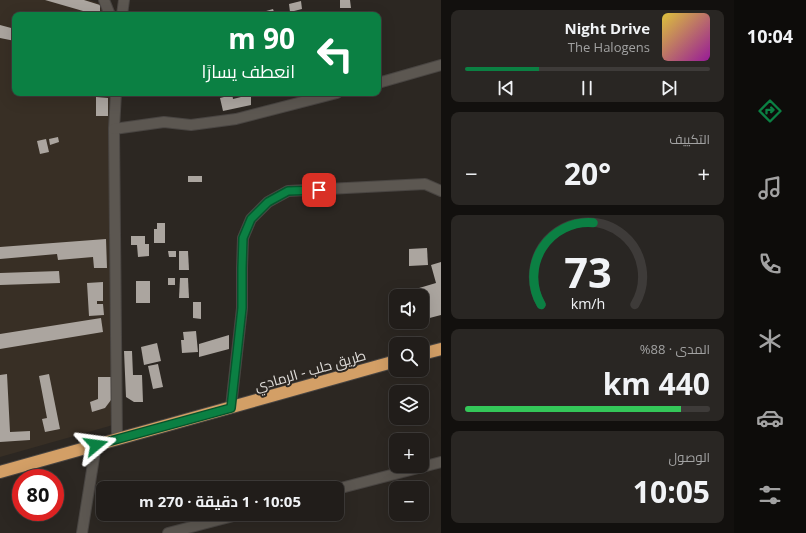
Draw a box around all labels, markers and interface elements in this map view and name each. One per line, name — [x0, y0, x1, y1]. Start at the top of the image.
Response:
text: Night Drive — [565, 18, 650, 38]
text: 90 m — [228, 19, 295, 57]
text: 10:04 — [747, 24, 793, 48]
icon: left — [309, 28, 361, 80]
text: The Halogens — [568, 38, 650, 56]
text: انعطف يسارًا — [202, 59, 295, 83]
icon: previous — [495, 77, 517, 99]
icon: pause — [576, 77, 598, 99]
icon: next — [658, 77, 680, 99]
icon: directions — [756, 97, 784, 125]
text: التكييف — [669, 130, 710, 148]
text: 20° — [564, 153, 611, 194]
text: − — [465, 158, 478, 188]
text: + — [697, 158, 710, 188]
pin — [302, 173, 336, 207]
icon: music — [756, 174, 784, 202]
icon: arrive — [308, 179, 330, 201]
text: 73 — [564, 243, 611, 299]
icon: phone — [756, 250, 784, 278]
map controls — [389, 289, 429, 521]
button: sound — [389, 289, 429, 329]
text: km/h — [570, 293, 605, 312]
icon: climate — [756, 327, 784, 355]
button: search — [389, 337, 429, 377]
text: المدى · 88% — [640, 340, 710, 358]
street label: طريق حلب - الرمادي — [252, 345, 369, 398]
text: 440 km — [603, 363, 710, 404]
button: layers — [389, 385, 429, 425]
icon: car — [756, 404, 784, 432]
position arrow — [75, 424, 117, 466]
button: + — [389, 433, 429, 473]
text: الوصول — [669, 448, 710, 466]
speed limit sign: 80 — [12, 469, 64, 521]
text: 10:05 — [633, 471, 710, 512]
button: − — [389, 481, 429, 521]
icon: filters — [756, 481, 784, 509]
text: 10:05 · 1 دقيقة · 270 m — [139, 491, 301, 511]

